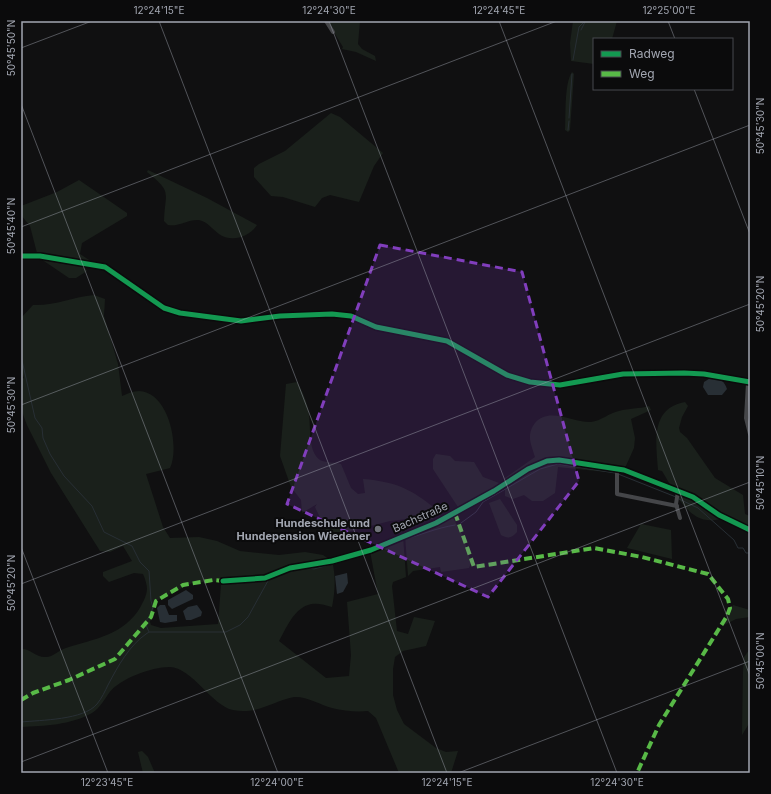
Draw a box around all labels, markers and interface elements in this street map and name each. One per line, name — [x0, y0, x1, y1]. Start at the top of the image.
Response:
text: 12°24'15"E — [134, 4, 184, 16]
text: 12°24'30"E — [302, 4, 356, 16]
text: 12°24'45"E — [473, 4, 525, 16]
text: 12°25'00"E — [642, 4, 696, 16]
text: 50°45'50"N — [5, 20, 17, 76]
legend — [593, 38, 733, 90]
text: Radweg — [629, 46, 675, 61]
text: Weg — [629, 66, 655, 81]
text: 50°45'30"N — [754, 98, 766, 154]
text: 50°45'40"N — [5, 198, 17, 254]
text: 50°45'20"N — [754, 276, 766, 332]
text: 50°45'30"N — [5, 377, 17, 433]
text: 50°45'10"N — [754, 456, 766, 510]
street label: Bachstraße — [390, 499, 450, 535]
place label: Hundeschule und Hundepension Wiedener — [237, 516, 371, 543]
marker: Hundeschule und Hundepension Wiedener — [373, 524, 383, 534]
text: 50°45'20"N — [5, 555, 17, 611]
text: 50°45'00"N — [754, 633, 766, 689]
text: 12°23'45"E — [81, 776, 133, 788]
text: 12°24'00"E — [250, 776, 304, 788]
text: 12°24'15"E — [422, 776, 472, 788]
text: 12°24'30"E — [590, 776, 644, 788]

